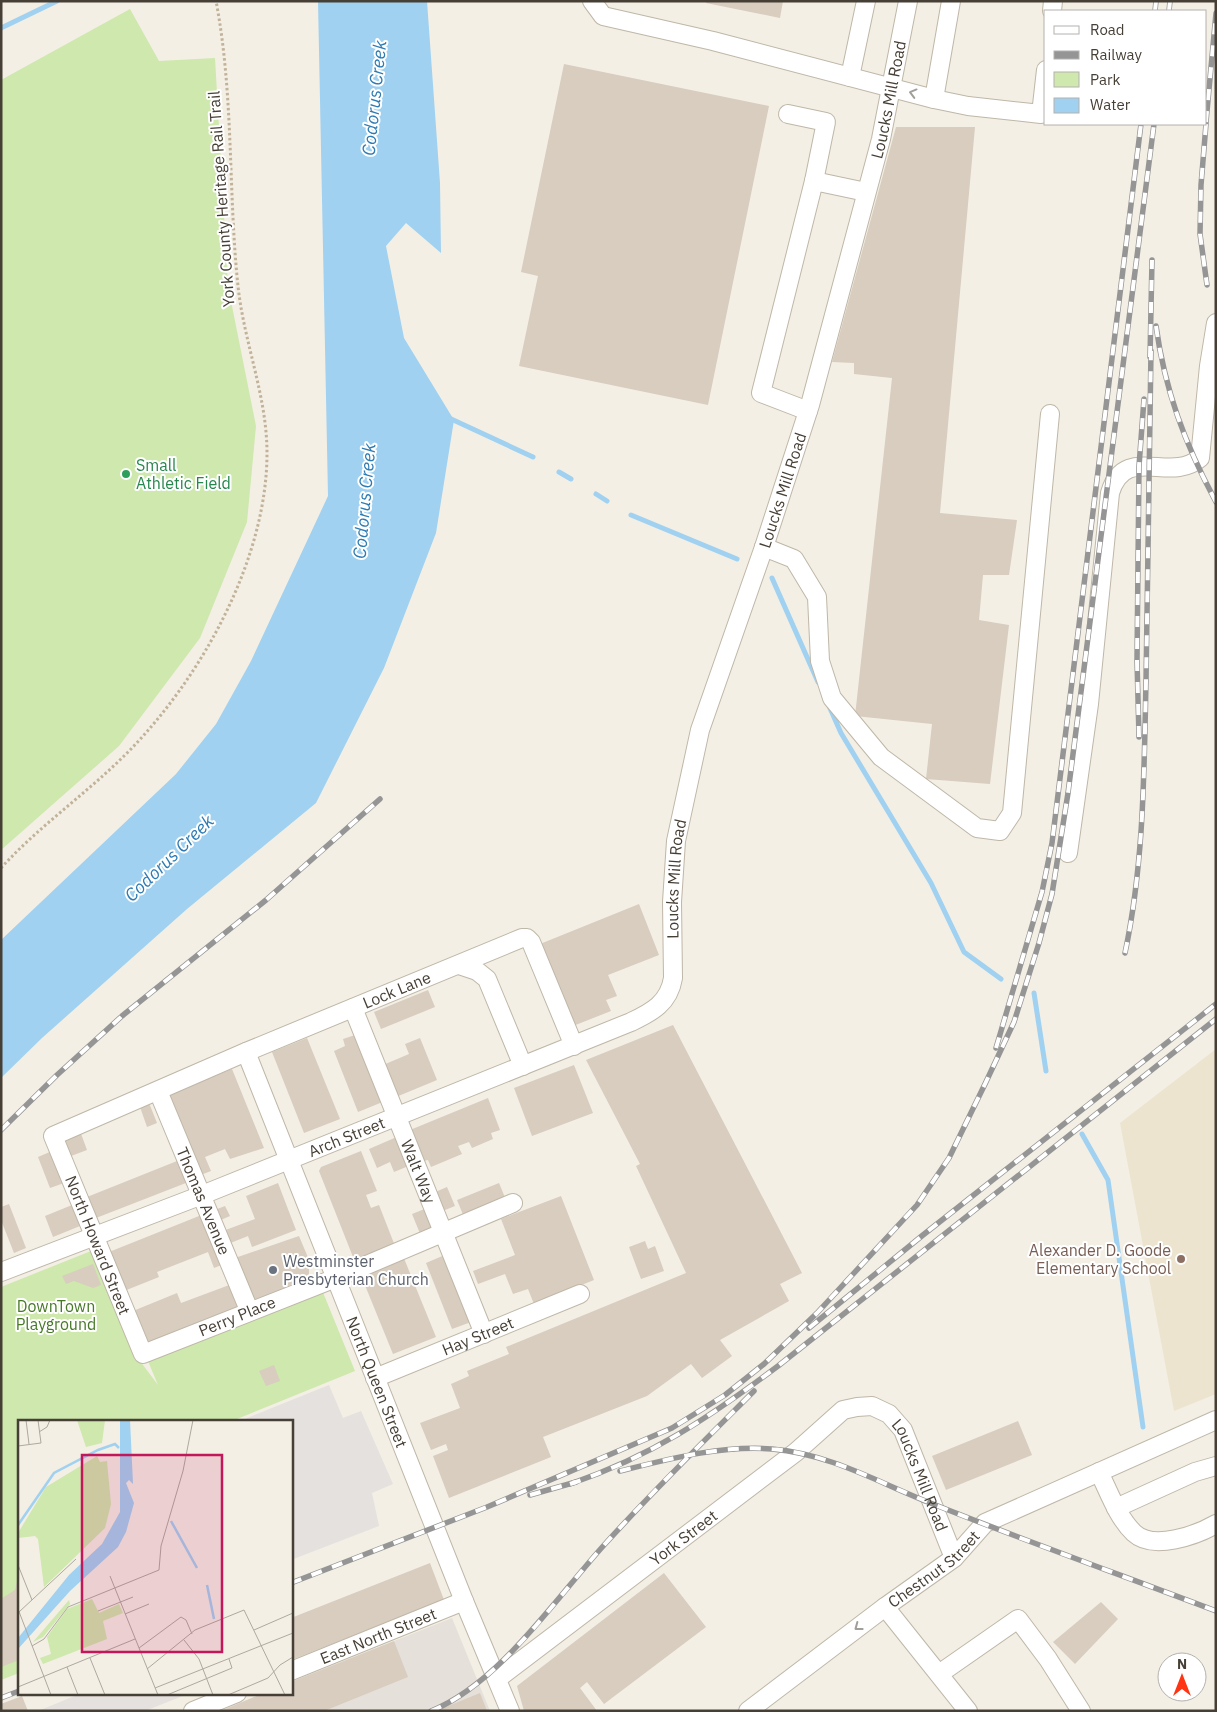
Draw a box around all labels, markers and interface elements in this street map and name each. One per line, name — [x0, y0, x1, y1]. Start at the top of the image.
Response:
legend — [1044, 10, 1207, 125]
text: Road — [1090, 20, 1125, 39]
water label: Codorus Creek — [357, 39, 392, 157]
street label: Loucks Mill Road — [866, 39, 910, 161]
text: Railway — [1090, 45, 1143, 64]
text: Park — [1090, 70, 1120, 89]
one-way arrow — [908, 88, 917, 99]
street label: York County Heritage Rail Trail — [203, 90, 239, 308]
text: Water — [1090, 95, 1131, 114]
street label: Loucks Mill Road — [754, 430, 810, 550]
water label: Codorus Creek — [348, 442, 381, 560]
place label: Small Athletic Field — [136, 455, 231, 493]
marker: Small Athletic Field — [120, 468, 132, 480]
water label: Codorus Creek — [119, 809, 219, 906]
street label: Loucks Mill Road — [662, 817, 690, 939]
street label: Lock Lane — [360, 967, 434, 1013]
street label: Arch Street — [305, 1112, 388, 1161]
street label: Walt Way — [397, 1137, 440, 1206]
street label: Thomas Avenue — [172, 1144, 235, 1258]
street label: North Howard Street — [61, 1173, 135, 1317]
place label: Alexander D. Goode Elementary School — [1029, 1240, 1171, 1278]
place label: Westminster Presbyterian Church — [283, 1251, 429, 1289]
marker: Alexander D. Goode Elementary School — [1175, 1253, 1187, 1265]
marker: Westminster Presbyterian Church — [267, 1264, 279, 1276]
street label: Perry Place — [196, 1291, 279, 1340]
park label: DownTown Playground — [16, 1296, 96, 1334]
street label: Hay Street — [439, 1312, 516, 1359]
street label: North Queen Street — [342, 1313, 412, 1450]
street label: Loucks Mill Road — [888, 1414, 952, 1534]
inset map — [18, 1420, 292, 1694]
street label: York Street — [646, 1505, 721, 1570]
street label: Chestnut Street — [884, 1526, 984, 1612]
street label: East North Street — [317, 1603, 439, 1668]
one-way arrow — [855, 1622, 864, 1630]
north arrow — [1157, 1652, 1207, 1702]
text: N — [1177, 1655, 1187, 1673]

